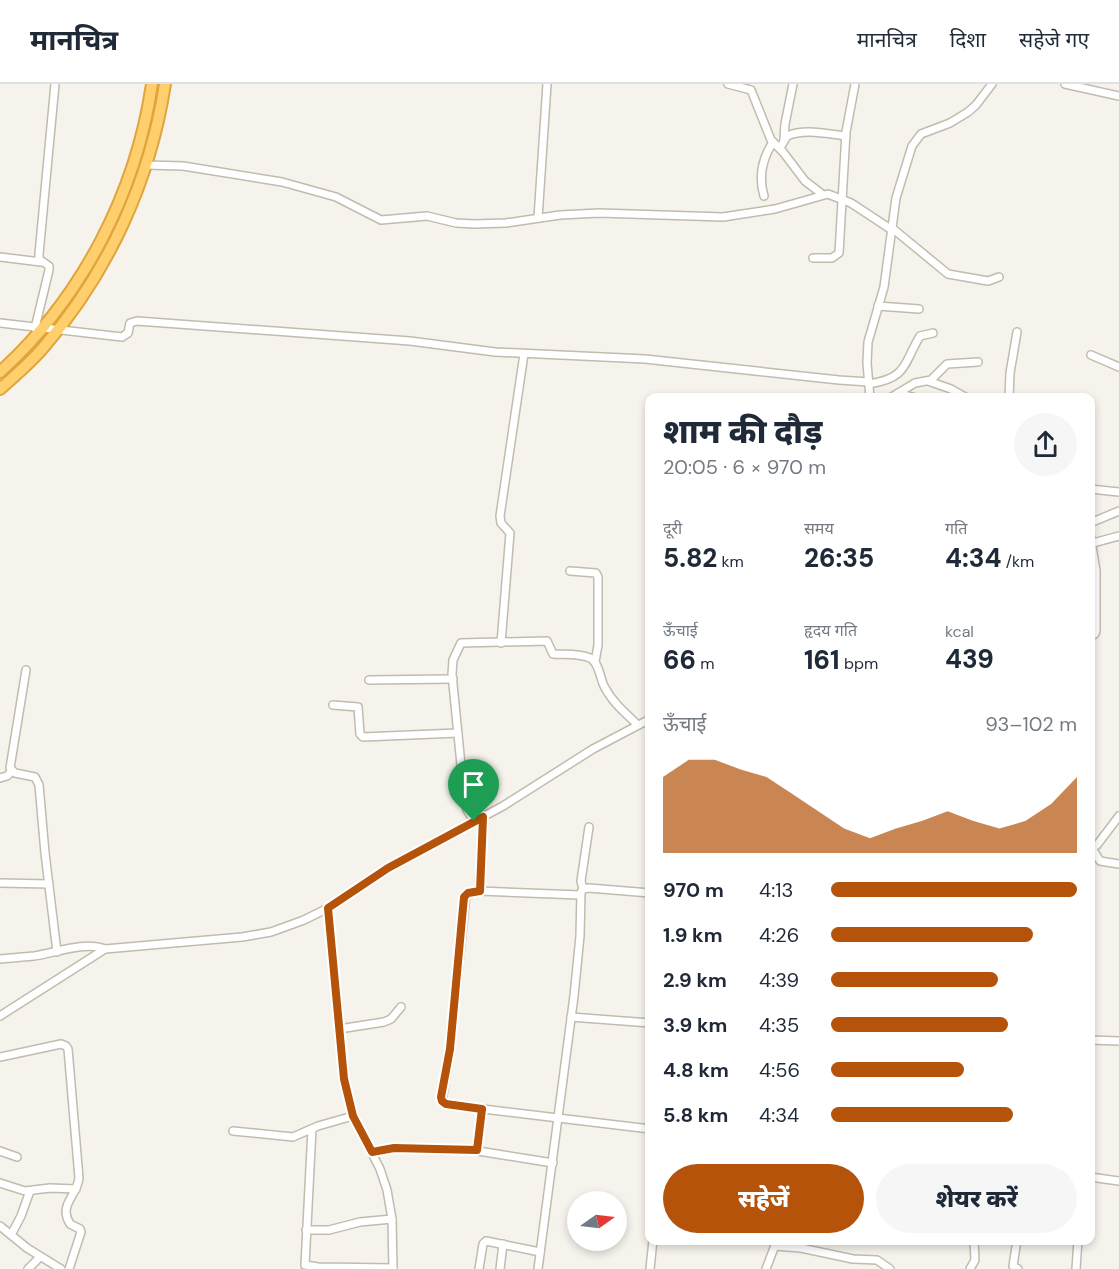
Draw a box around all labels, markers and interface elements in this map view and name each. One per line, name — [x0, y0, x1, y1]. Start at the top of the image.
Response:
text: मानचित्र — [30, 22, 118, 59]
text: मानचित्र — [857, 26, 917, 54]
text: दिशा — [950, 26, 986, 54]
text: सहेजे गए — [1019, 26, 1089, 54]
text: शाम की दौड़ — [663, 410, 822, 453]
button: share — [1014, 413, 1077, 476]
text: 20:05 · 6 × 970 m — [663, 454, 826, 480]
text: दूरी — [663, 518, 682, 539]
text: समय — [804, 518, 834, 539]
text: गति — [945, 518, 967, 539]
text: 5.82 — [663, 541, 717, 575]
text: 26:35 — [804, 541, 874, 575]
text: 4:34 — [945, 541, 1002, 575]
text: km — [717, 551, 744, 572]
text: /km — [1002, 551, 1034, 572]
text: ऊँचाई — [663, 620, 698, 641]
text: हृदय गति — [804, 620, 857, 641]
text: kcal — [945, 621, 974, 642]
text: 439 — [945, 642, 994, 676]
text: 66 — [663, 643, 696, 677]
text: 161 — [804, 643, 840, 677]
text: m — [696, 653, 715, 674]
text: bpm — [840, 653, 878, 674]
text: ऊँचाई — [663, 711, 706, 737]
text: 93–102 m — [985, 711, 1077, 737]
pin — [448, 759, 499, 821]
icon: arrive — [457, 768, 490, 801]
text: 970 m — [663, 877, 724, 903]
text: 4:13 — [759, 877, 793, 903]
text: 1.9 km — [663, 922, 723, 948]
text: 4:26 — [759, 922, 799, 948]
text: 2.9 km — [663, 967, 727, 993]
text: 4:39 — [759, 967, 799, 993]
text: 3.9 km — [663, 1012, 727, 1038]
text: 4:35 — [759, 1012, 799, 1038]
text: 4.8 km — [663, 1057, 729, 1083]
text: 4:56 — [759, 1057, 800, 1083]
text: 5.8 km — [663, 1102, 728, 1128]
text: 4:34 — [759, 1102, 799, 1128]
button: सहेजें — [663, 1164, 864, 1233]
button: शेयर करें — [876, 1164, 1077, 1233]
north arrow — [567, 1191, 627, 1251]
map controls — [567, 1191, 627, 1251]

